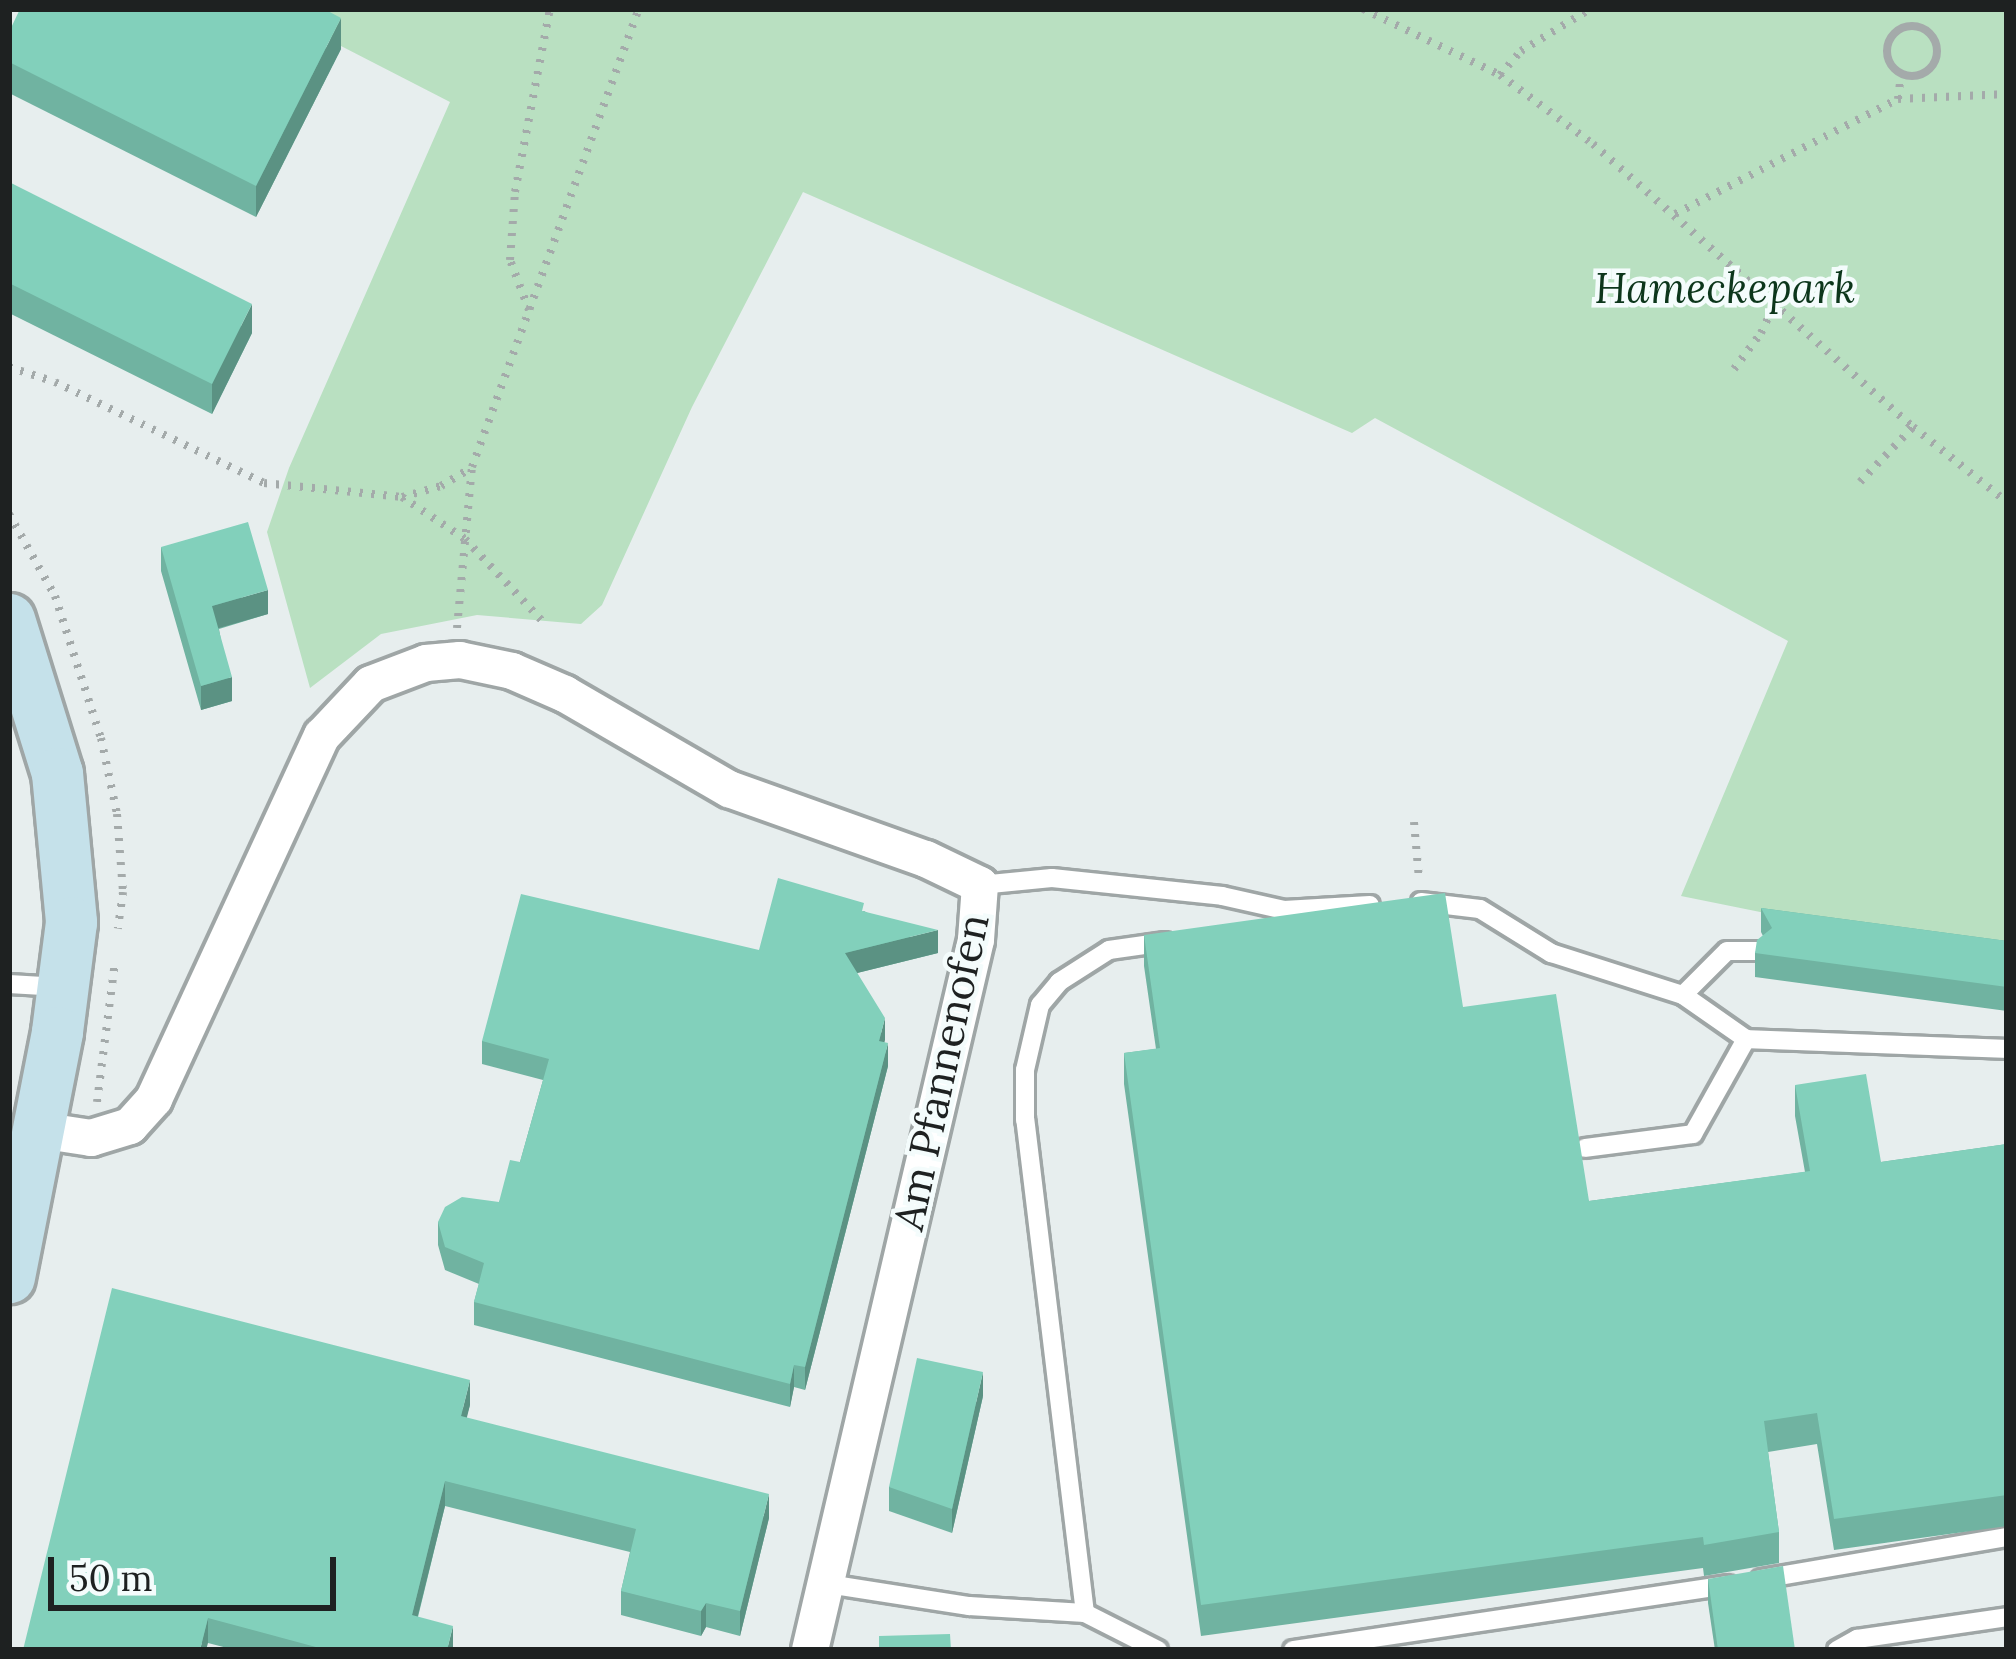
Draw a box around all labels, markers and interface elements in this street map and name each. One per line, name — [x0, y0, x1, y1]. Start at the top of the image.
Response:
park label: Hameckepark — [1594, 263, 1856, 313]
street label: Am Pfannenofen — [883, 909, 999, 1235]
scale bar — [54, 1533, 342, 1607]
text: 50 m — [69, 1555, 153, 1601]

